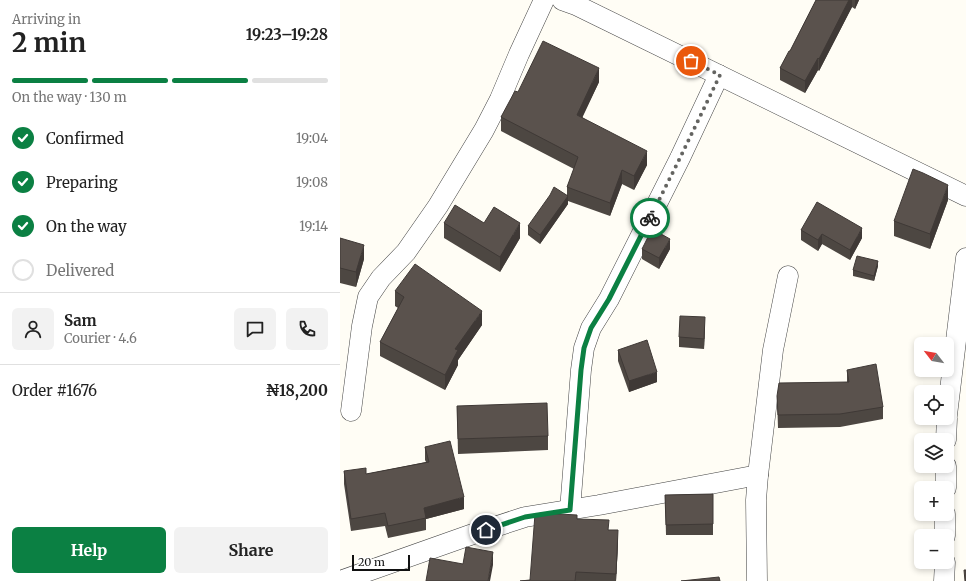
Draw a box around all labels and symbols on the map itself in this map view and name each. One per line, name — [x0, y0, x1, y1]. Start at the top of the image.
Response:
pin — [674, 44, 708, 78]
courier — [630, 198, 670, 238]
north arrow — [914, 337, 954, 377]
pin — [469, 513, 503, 547]
scale bar — [352, 553, 410, 572]

